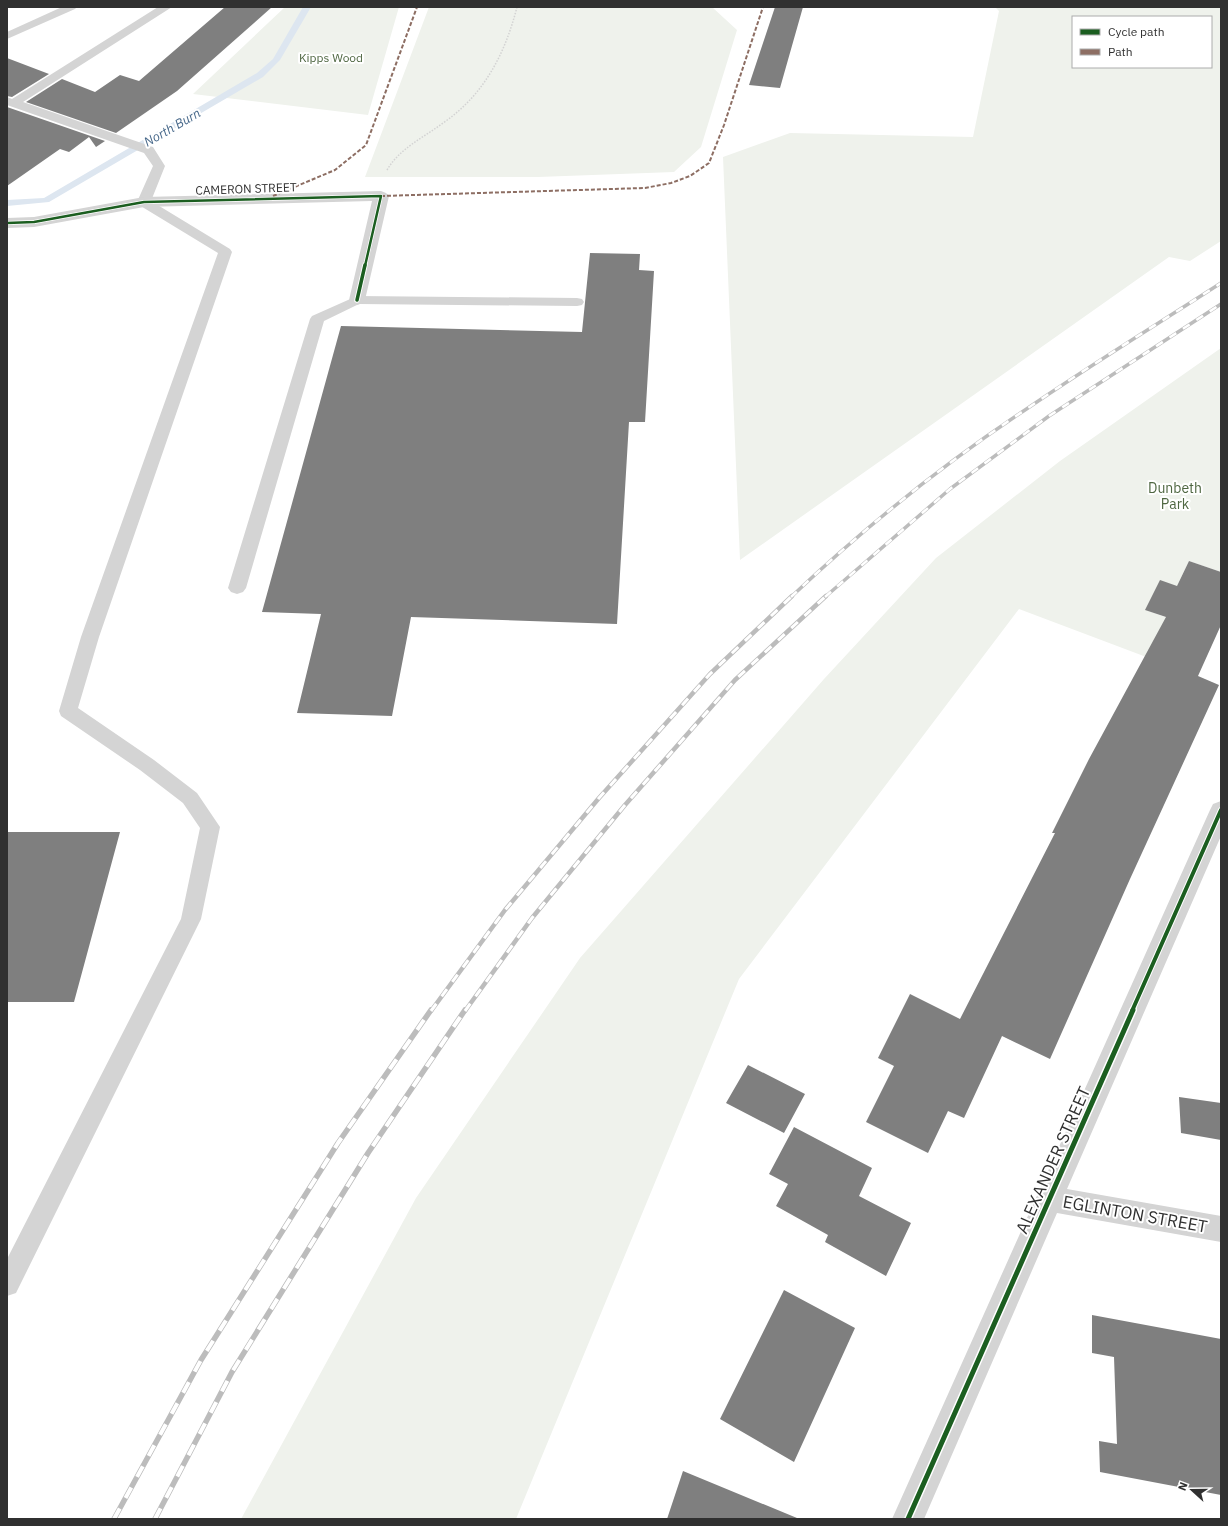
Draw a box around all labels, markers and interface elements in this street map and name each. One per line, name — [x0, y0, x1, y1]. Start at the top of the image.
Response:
legend — [1072, 16, 1212, 68]
text: Cycle path — [1108, 24, 1165, 39]
text: Path — [1108, 44, 1133, 59]
park label: Kipps Wood — [299, 50, 363, 65]
water label: North Burn — [141, 104, 204, 151]
street label: CAMERON STREET — [195, 179, 297, 198]
park label: Dunbeth Park — [1148, 479, 1202, 513]
street label: ALEXANDER STREET — [1011, 1083, 1095, 1237]
street label: EGLINTON STREET — [1061, 1190, 1209, 1238]
north arrow — [1172, 1470, 1212, 1510]
text: N — [1175, 1480, 1191, 1493]

